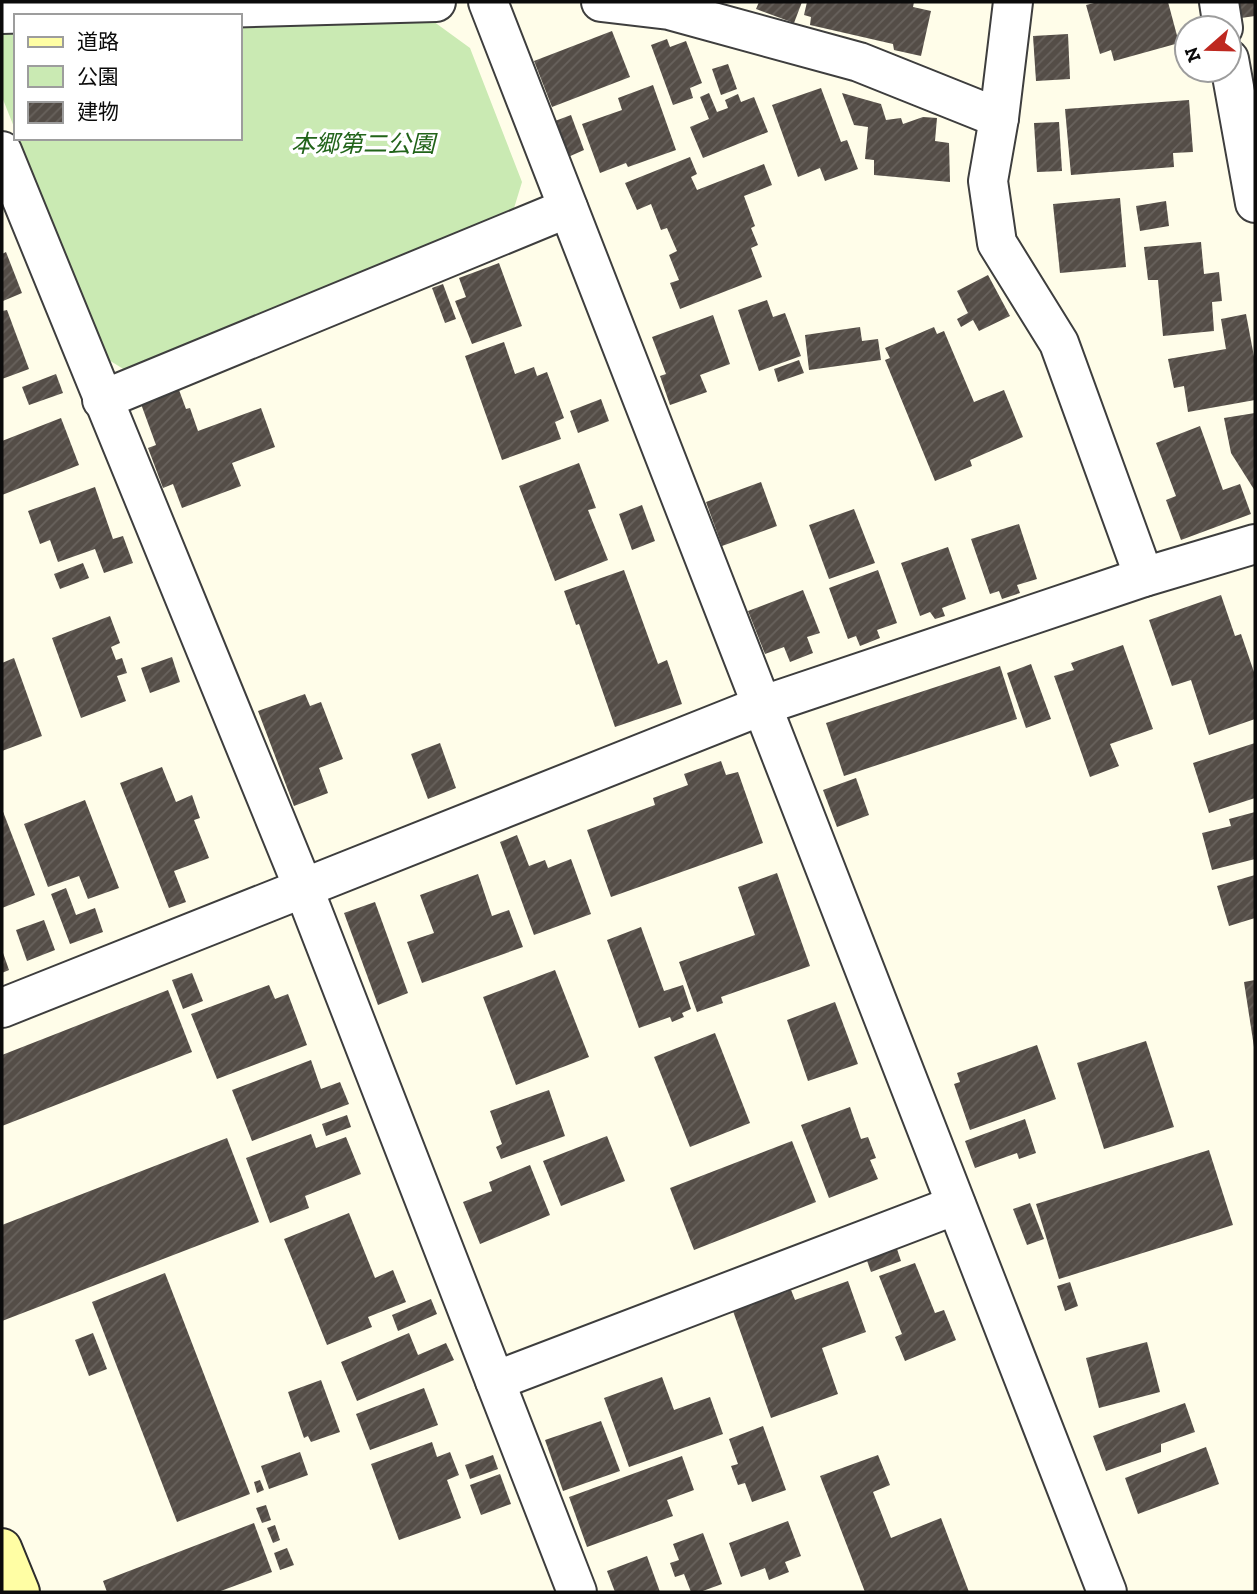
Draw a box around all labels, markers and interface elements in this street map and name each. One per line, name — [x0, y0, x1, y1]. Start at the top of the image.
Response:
legend — [14, 14, 242, 140]
north arrow — [1173, 14, 1243, 84]
text: 道路 — [77, 29, 119, 54]
text: N — [1179, 44, 1206, 65]
text: 公園 — [77, 64, 119, 89]
text: 建物 — [77, 99, 119, 124]
park label: 本郷第二公園 — [291, 129, 438, 158]

